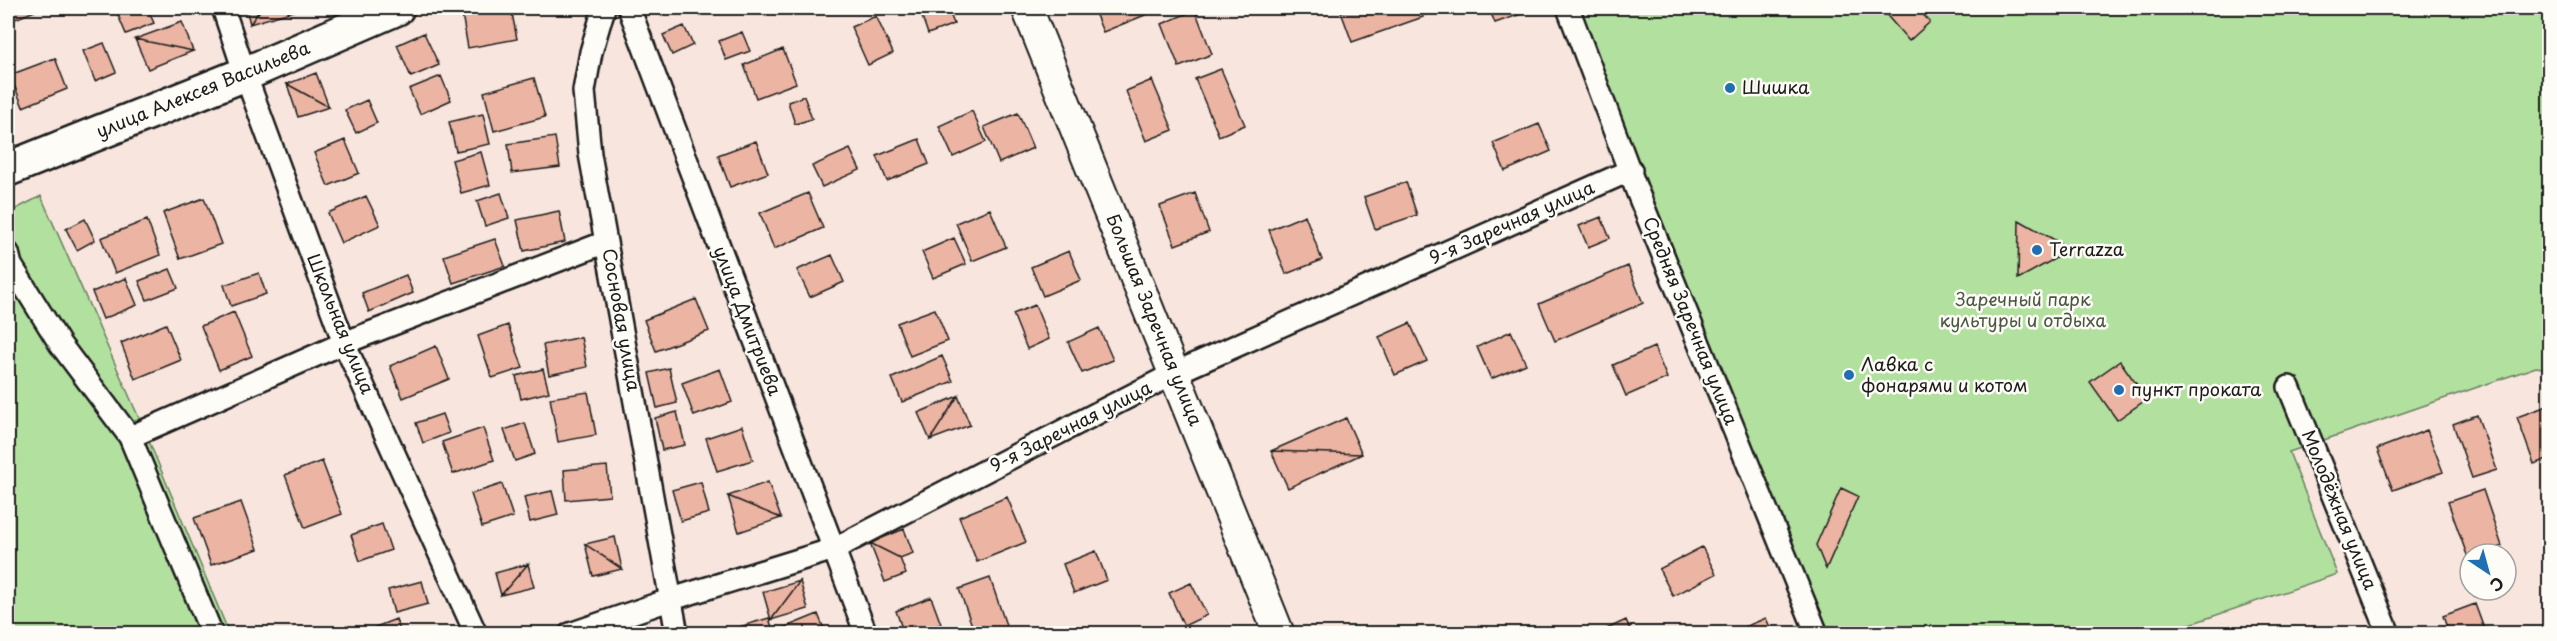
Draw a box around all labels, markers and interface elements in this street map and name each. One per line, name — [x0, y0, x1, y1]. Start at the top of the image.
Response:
street label: улица Алексея Васильева — [92, 33, 314, 144]
place label: Шишка — [1742, 73, 1810, 100]
marker: Шишка — [1723, 81, 1737, 95]
street label: 9-я Заречная улица — [1424, 173, 1599, 270]
street label: Большая Заречная улица — [1100, 209, 1211, 430]
street label: Средняя Заречная улица — [1637, 212, 1746, 429]
place label: Terrazza — [2049, 235, 2125, 262]
street label: улица Дмитриева — [707, 242, 790, 400]
marker: Terrazza — [2030, 243, 2044, 257]
street label: Сосновая улица — [597, 246, 648, 394]
street label: Школьная улица — [301, 249, 382, 398]
park label: Заречный парк культуры и отдыха — [1940, 285, 2106, 333]
place label: Лавка с фонарями и котом — [1861, 350, 2028, 398]
marker: Лавка с фонарями и котом — [1842, 368, 1856, 382]
street label: 9-я Заречная улица — [985, 373, 1156, 478]
place label: пункт проката — [2131, 375, 2262, 402]
marker: пункт проката — [2112, 383, 2126, 397]
street label: Молодёжная улица — [2296, 425, 2385, 594]
north arrow — [2458, 542, 2518, 602]
text: С — [2485, 572, 2509, 598]

